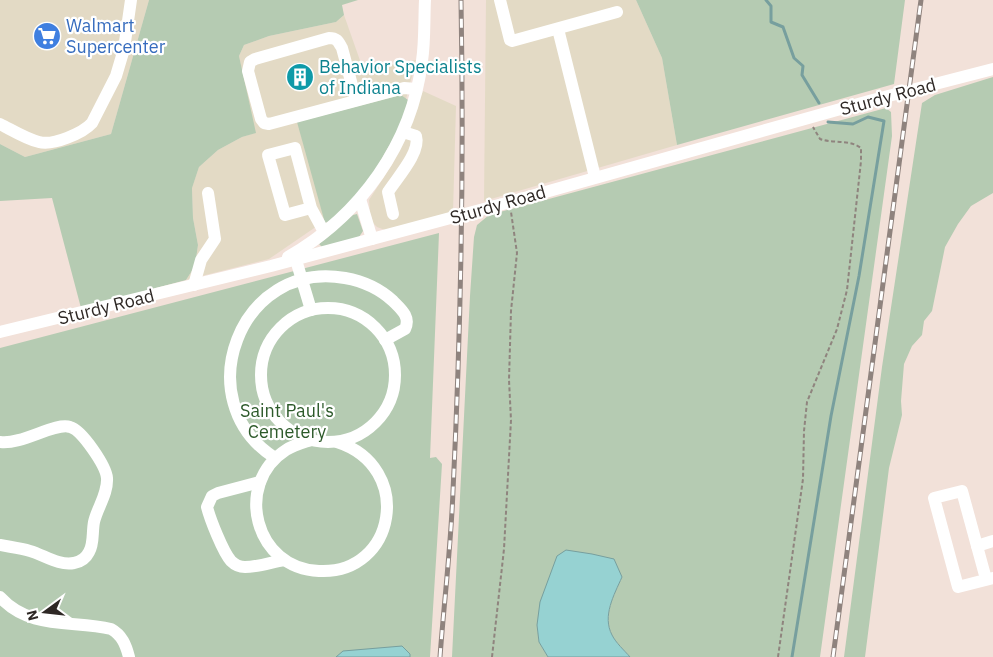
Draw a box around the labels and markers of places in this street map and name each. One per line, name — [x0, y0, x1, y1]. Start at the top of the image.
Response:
place label: Walmart Supercenter — [66, 14, 166, 58]
supermarket icon: Walmart Supercenter — [32, 21, 62, 51]
place label: Behavior Specialists of Indiana — [319, 55, 482, 99]
building icon: Behavior Specialists of Indiana — [285, 62, 315, 92]

